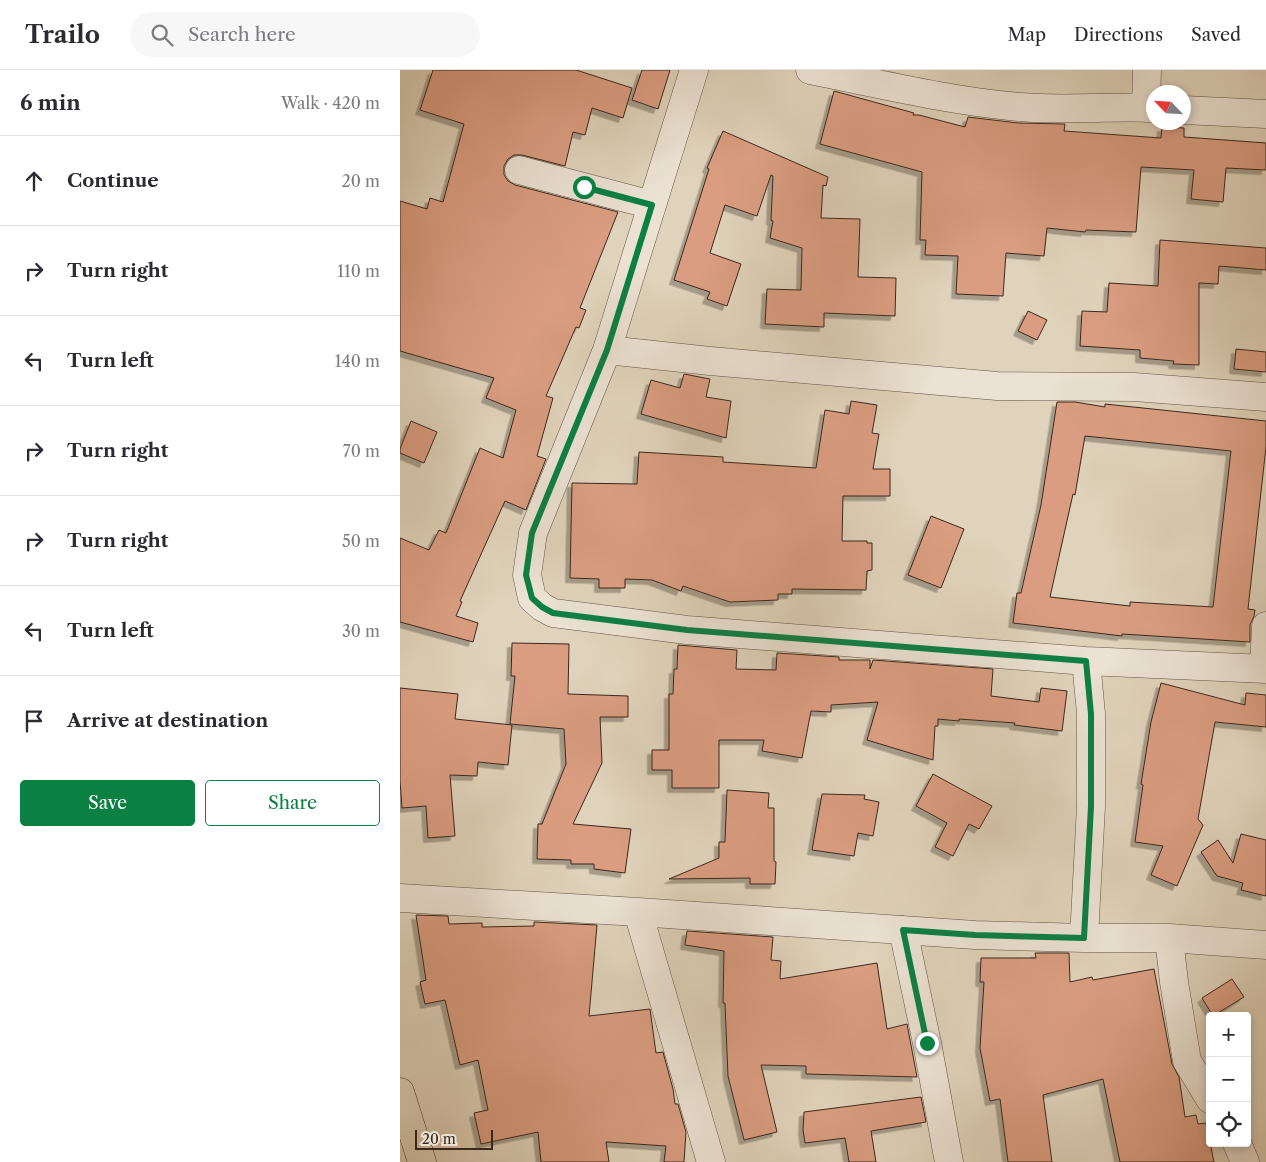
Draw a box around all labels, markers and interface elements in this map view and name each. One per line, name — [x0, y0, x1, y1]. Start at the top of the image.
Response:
search box — [130, 12, 480, 57]
text: Trailo — [25, 20, 100, 49]
icon: search — [148, 21, 176, 49]
text: Search here — [188, 23, 296, 46]
text: Map — [1007, 24, 1046, 46]
text: Directions — [1074, 24, 1163, 46]
text: Saved — [1191, 24, 1241, 46]
north arrow — [1146, 85, 1191, 130]
text: 6 min — [20, 90, 81, 115]
text: Walk · 420 m — [281, 93, 380, 113]
icon: ahead — [20, 167, 48, 195]
text: Continue — [67, 169, 159, 192]
text: 20 m — [341, 171, 380, 191]
route start — [573, 176, 596, 199]
icon: right — [20, 257, 48, 285]
text: Turn right — [67, 259, 168, 282]
text: 110 m — [337, 261, 380, 281]
icon: left — [20, 347, 48, 375]
text: Turn left — [67, 349, 154, 372]
text: 140 m — [335, 351, 380, 371]
icon: right — [20, 437, 48, 465]
text: Turn right — [67, 439, 168, 462]
text: 70 m — [343, 441, 380, 461]
icon: right — [20, 527, 48, 555]
text: Turn right — [67, 529, 168, 552]
text: 50 m — [342, 531, 380, 551]
icon: left — [20, 617, 48, 645]
text: Turn left — [67, 619, 154, 642]
text: 30 m — [342, 621, 380, 641]
icon: arrive — [20, 707, 48, 735]
text: Arrive at destination — [67, 709, 268, 732]
button: Save — [20, 780, 195, 826]
button: Share — [205, 780, 380, 826]
map controls — [1206, 1012, 1251, 1147]
button: + — [1206, 1012, 1251, 1057]
route end — [916, 1032, 939, 1055]
button: − — [1206, 1057, 1251, 1102]
button: locate — [1206, 1102, 1251, 1147]
scale bar — [415, 1127, 492, 1150]
text: 20 m — [422, 1130, 456, 1148]

